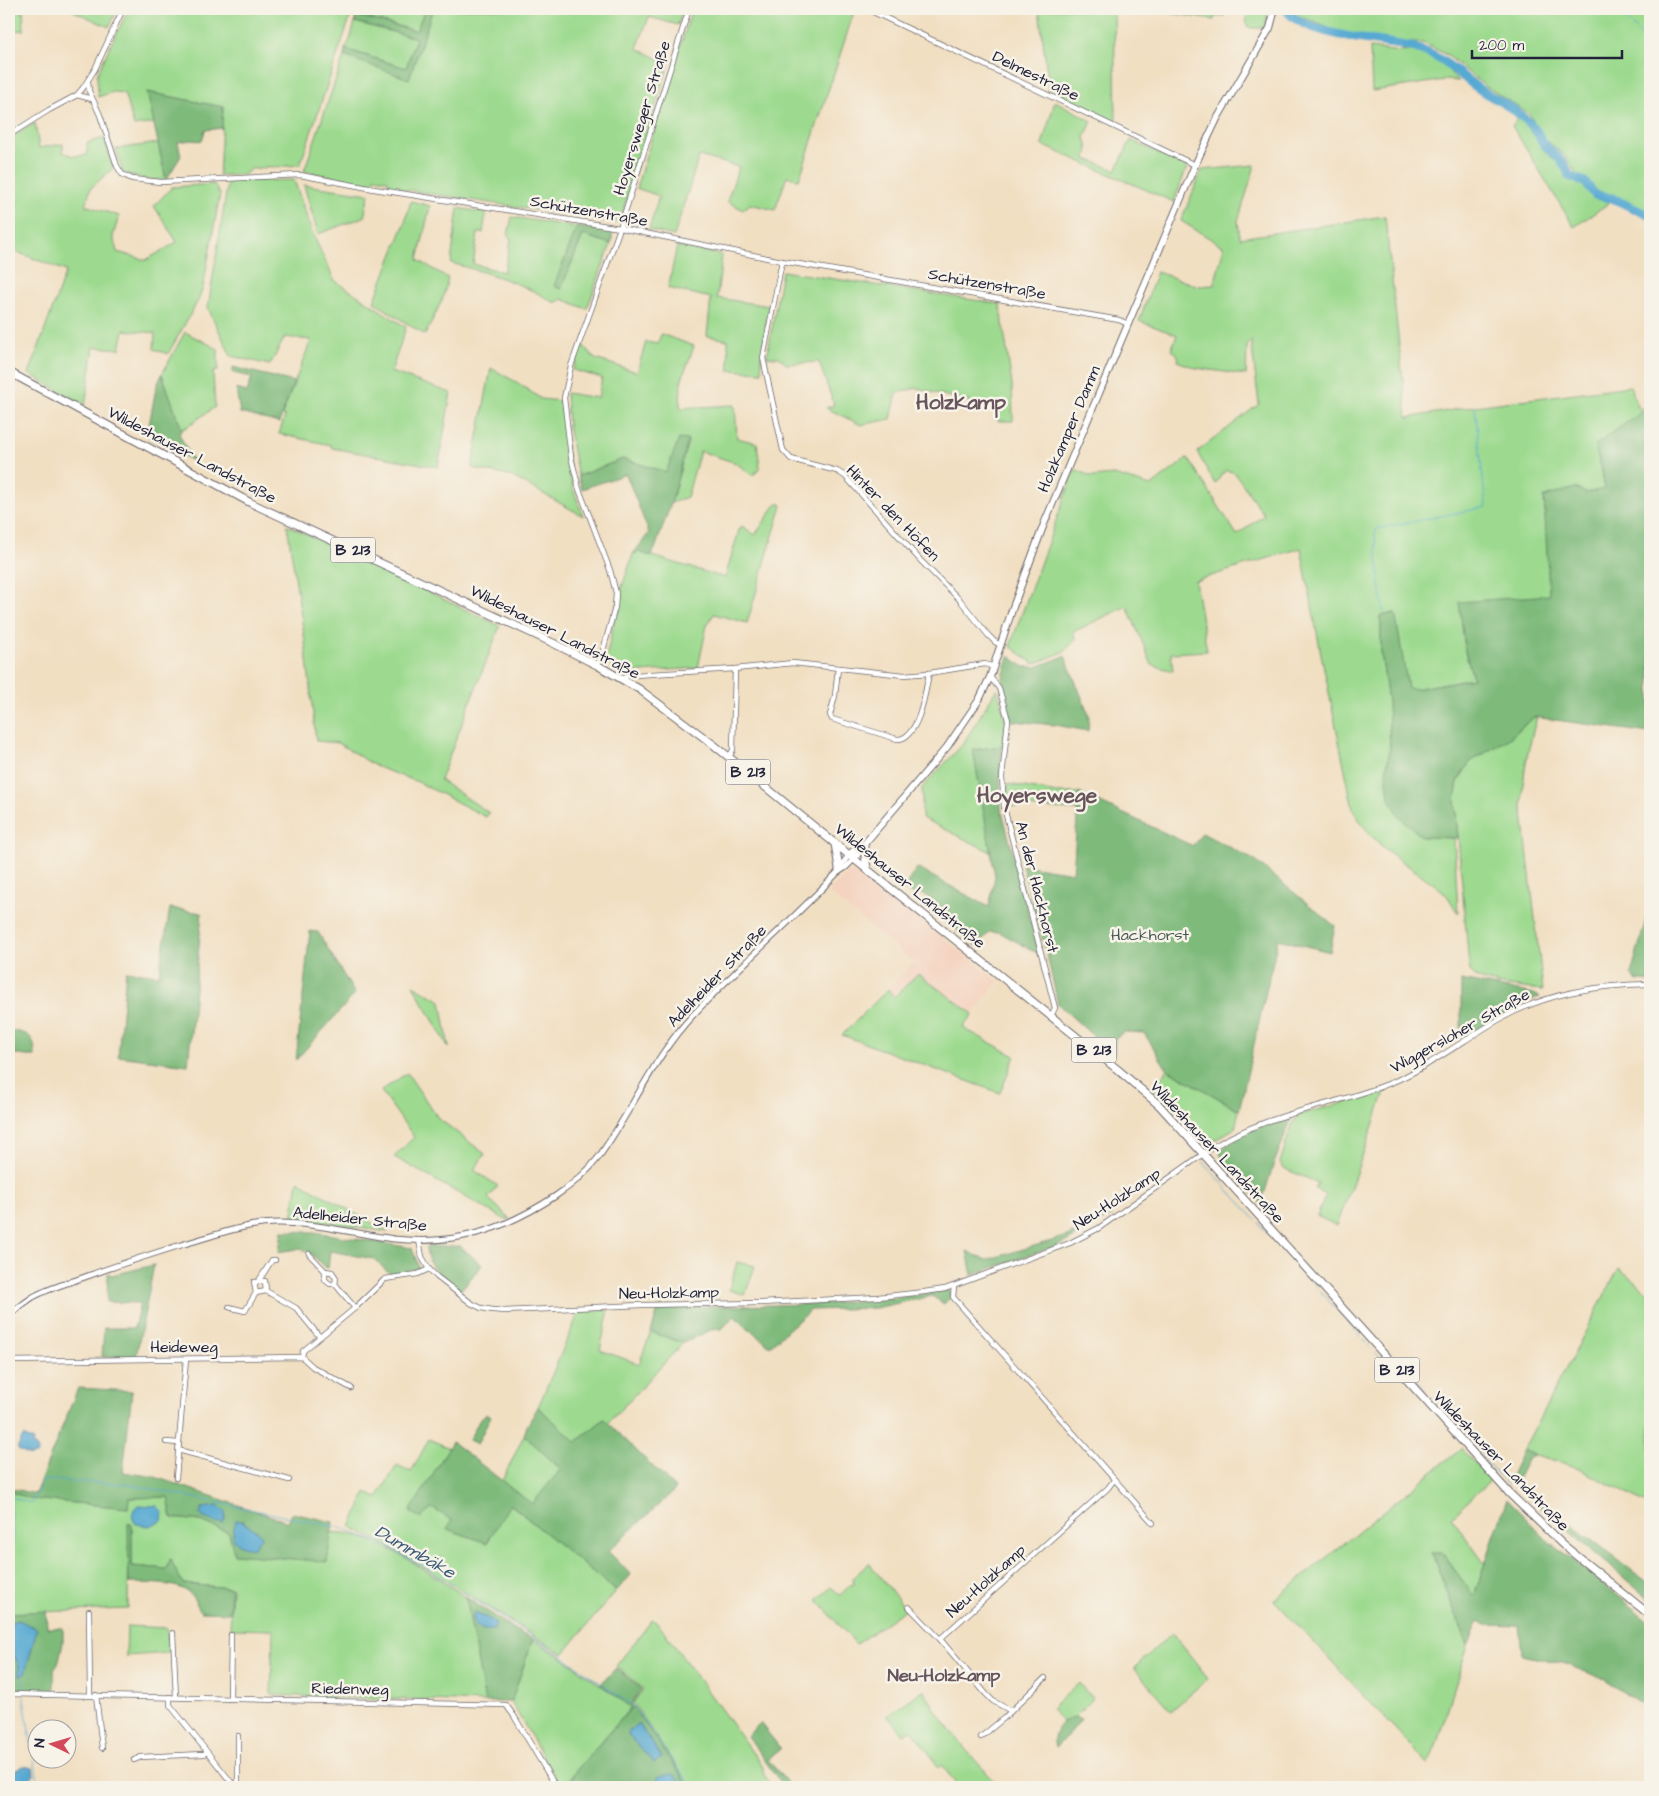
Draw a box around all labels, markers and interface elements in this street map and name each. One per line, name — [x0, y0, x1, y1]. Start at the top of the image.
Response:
scale bar — [1472, 28, 1622, 60]
text: 200 m — [1479, 35, 1525, 56]
street label: Hoyersweger Straße — [608, 38, 677, 198]
street label: Delmestraße — [989, 45, 1083, 107]
street label: Schützenstraße — [528, 190, 650, 232]
street label: Schützenstraße — [926, 263, 1048, 305]
street label: Holzkamper Damm — [1032, 362, 1106, 496]
district label: Holzkamp — [916, 388, 1006, 418]
street label: Wildeshauser Landstraße — [104, 401, 280, 509]
street label: Hinter den Höfen — [841, 460, 945, 566]
road number: B 213 — [330, 538, 376, 562]
street label: Wildeshauser Landstraße — [466, 580, 644, 685]
road number: B 213 — [726, 760, 770, 784]
district label: Hoyerswege — [977, 781, 1098, 813]
street label: Wildeshauser Landstraße — [830, 818, 990, 954]
street label: An der Hackhorst — [1010, 819, 1064, 956]
street label: Adelheider Straße — [662, 920, 772, 1032]
park label: Hackhorst — [1111, 924, 1190, 946]
street label: Wiggersloher Straße — [1386, 983, 1535, 1079]
road number: B 213 — [1072, 1038, 1116, 1062]
street label: Wildeshauser Landstraße — [1145, 1076, 1289, 1228]
street label: Neu-Holzkamp — [1069, 1162, 1165, 1236]
street label: Adelheider Straße — [292, 1201, 428, 1237]
street label: Neu-Holzkamp — [619, 1281, 719, 1305]
street label: Heideweg — [150, 1336, 218, 1359]
road number: B 213 — [1374, 1358, 1420, 1382]
street label: Wildeshauser Landstraße — [1428, 1386, 1574, 1536]
water label: Dummbäke — [370, 1519, 461, 1586]
street label: Neu-Holzkamp — [941, 1539, 1031, 1623]
district label: Neu-Holzkamp — [888, 1663, 1000, 1688]
street label: Riedenweg — [311, 1677, 389, 1702]
north arrow — [28, 1718, 78, 1768]
text: N — [30, 1737, 50, 1748]

